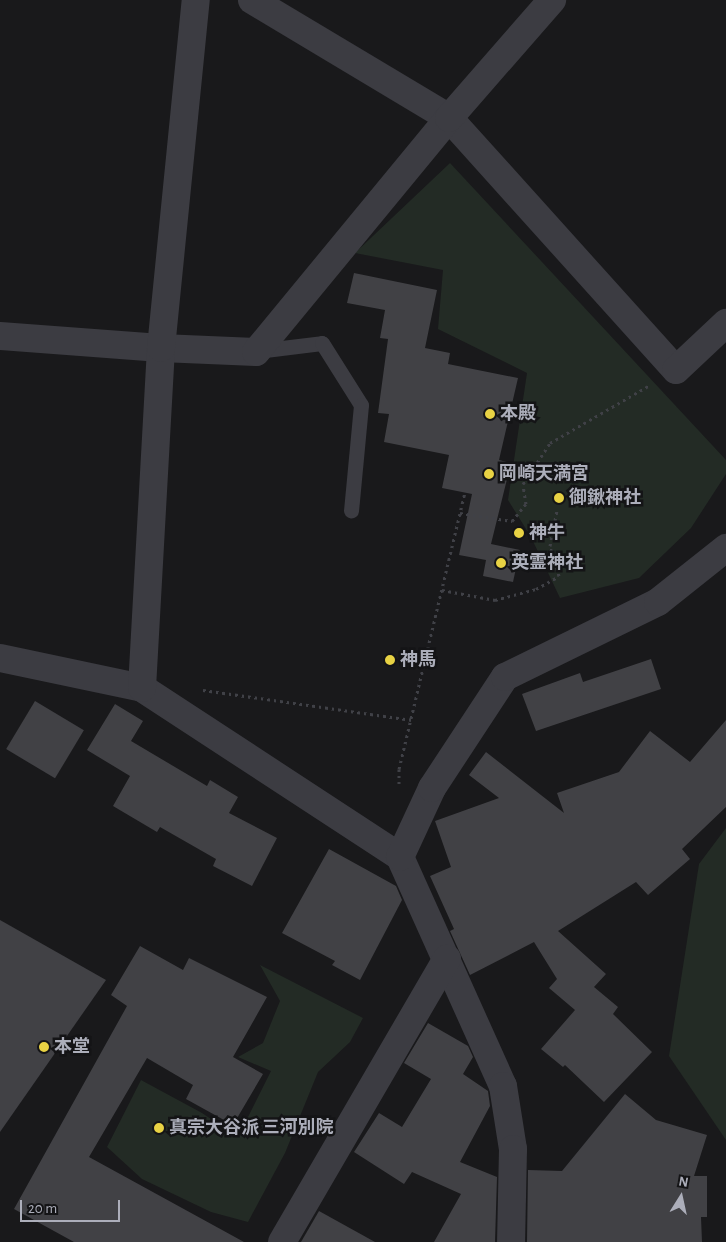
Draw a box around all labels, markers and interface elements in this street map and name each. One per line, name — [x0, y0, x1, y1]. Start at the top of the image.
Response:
place label: 本殿 — [500, 403, 536, 425]
marker: 本殿 — [484, 408, 496, 420]
place label: 岡崎天満宮 — [499, 463, 589, 485]
marker: 岡崎天満宮 — [483, 468, 495, 480]
place label: 御鍬神社 — [569, 487, 641, 509]
marker: 御鍬神社 — [553, 492, 565, 504]
place label: 神牛 — [529, 522, 565, 544]
marker: 神牛 — [513, 527, 525, 539]
place label: 英霊神社 — [511, 552, 583, 574]
marker: 英霊神社 — [495, 557, 507, 569]
place label: 神馬 — [400, 649, 436, 671]
marker: 神馬 — [384, 654, 396, 666]
place label: 本堂 — [54, 1036, 90, 1058]
marker: 本堂 — [38, 1041, 50, 1053]
place label: 真宗大谷派 三河別院 — [169, 1117, 334, 1139]
marker: 真宗大谷派 三河別院 — [153, 1122, 165, 1134]
north arrow — [656, 1172, 706, 1222]
text: N — [678, 1174, 690, 1190]
scale bar — [22, 1190, 122, 1222]
text: 20 m — [28, 1201, 57, 1216]

